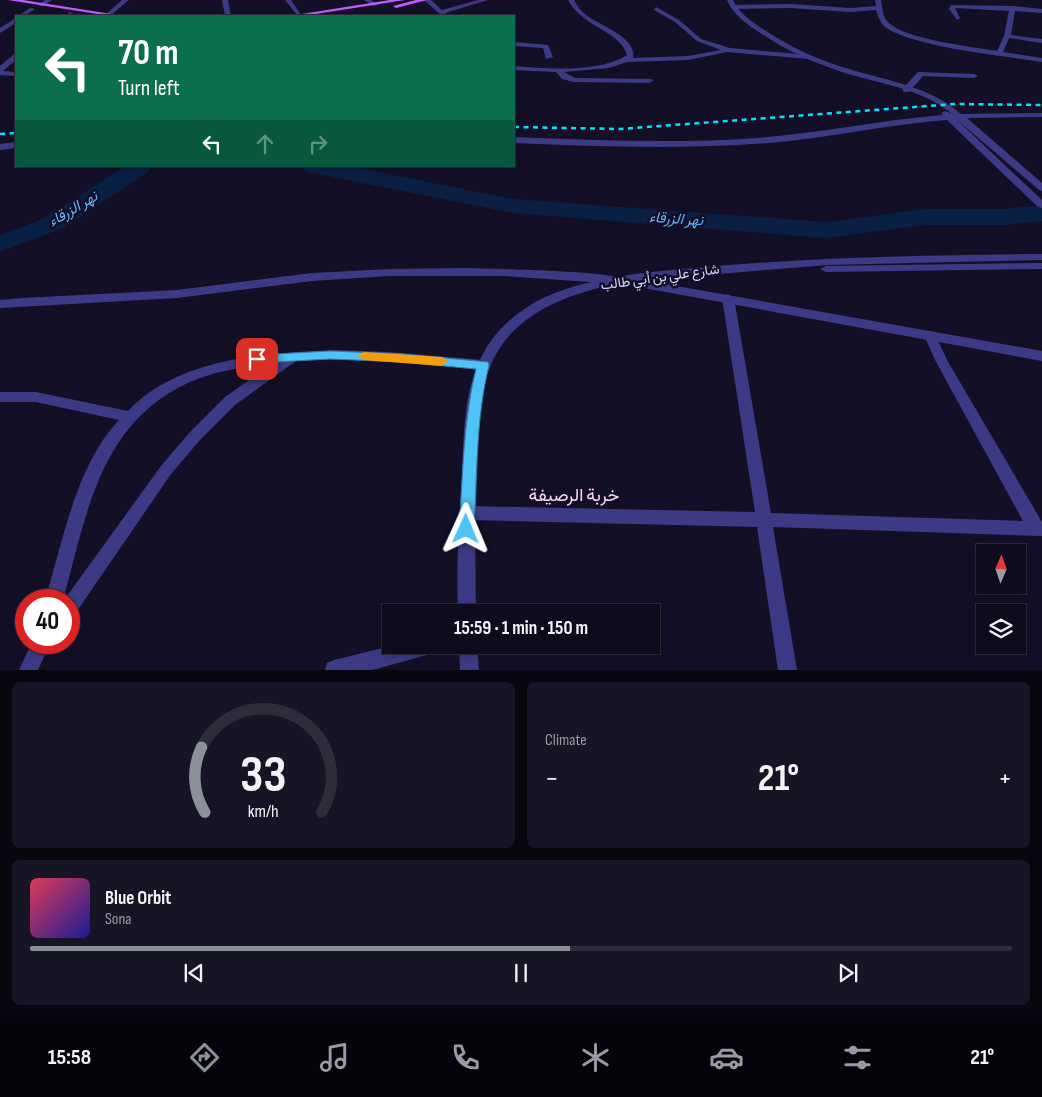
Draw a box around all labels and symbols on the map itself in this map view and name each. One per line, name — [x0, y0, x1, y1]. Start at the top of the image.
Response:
water label: نهر الزرقاء — [45, 187, 102, 231]
water label: نهر الزرقاء — [648, 208, 704, 230]
street label: شارع علي بن أبي طالب — [600, 260, 721, 297]
pin — [236, 338, 278, 380]
district label: خربة الرصيفة — [529, 485, 619, 506]
position arrow — [439, 502, 491, 554]
north arrow — [976, 544, 1026, 594]
speed limit sign: 40 — [15, 589, 80, 654]

